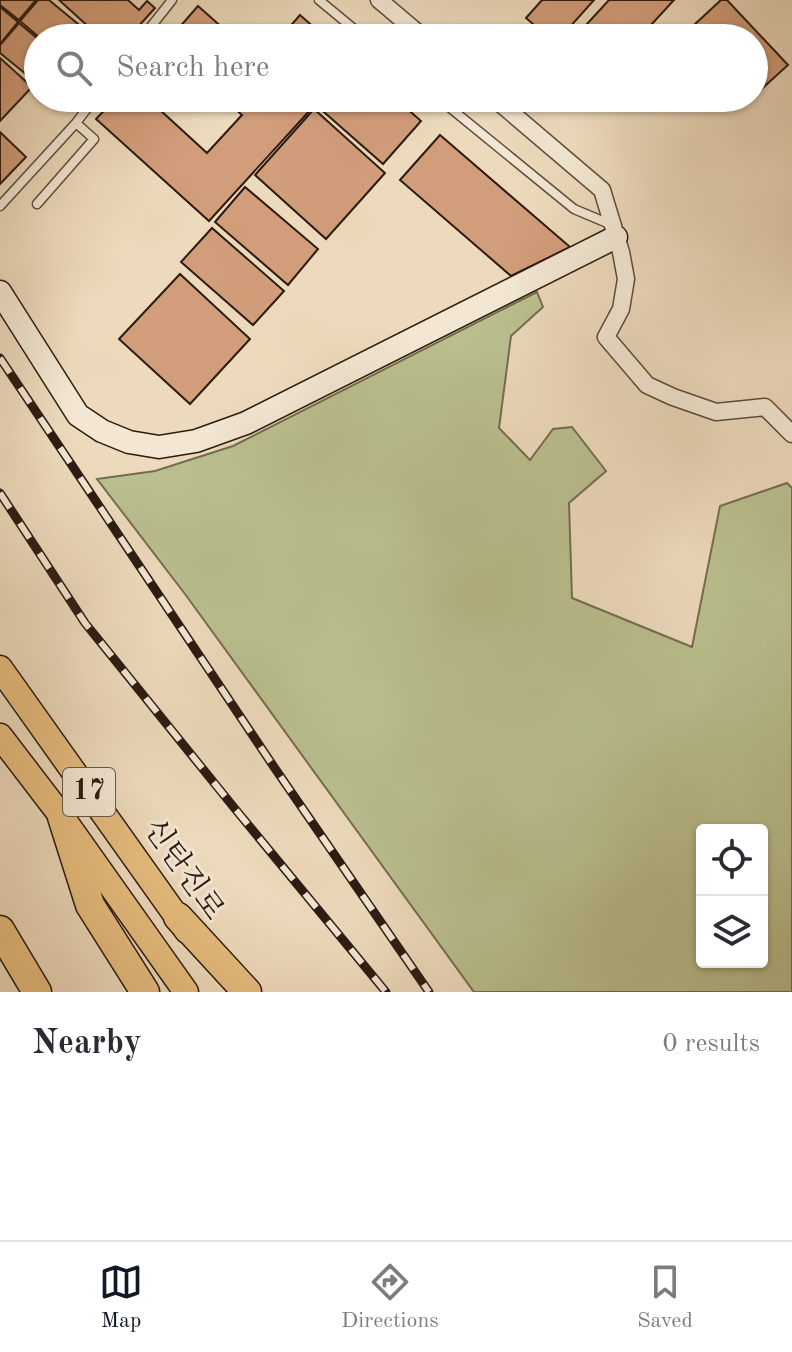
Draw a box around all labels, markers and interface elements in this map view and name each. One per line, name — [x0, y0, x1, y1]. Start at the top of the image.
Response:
search box — [24, 24, 768, 112]
icon: search — [52, 46, 96, 90]
text: Search here — [116, 53, 270, 83]
road number: 17 — [63, 768, 115, 816]
street label: 신탄진로 — [137, 813, 230, 926]
map controls — [696, 824, 768, 968]
button: locate — [696, 824, 768, 896]
button: layers — [696, 896, 768, 968]
text: Nearby — [32, 1027, 142, 1061]
text: 0 results — [662, 1031, 760, 1057]
tab: Map — [99, 1260, 143, 1335]
tab: Directions — [341, 1260, 439, 1335]
tab: Saved — [637, 1260, 693, 1335]

